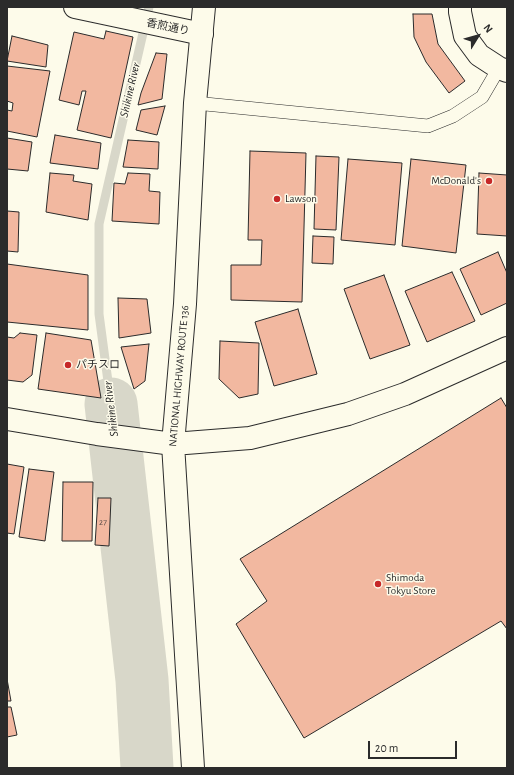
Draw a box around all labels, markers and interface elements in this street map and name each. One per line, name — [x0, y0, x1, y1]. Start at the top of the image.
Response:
street label: 香煎通り — [145, 16, 191, 38]
north arrow — [458, 16, 498, 56]
text: N — [481, 22, 495, 35]
water label: Shikine River — [117, 61, 143, 119]
place label: McDonald's — [431, 174, 481, 188]
marker: McDonald's — [484, 176, 494, 186]
place label: Lawson — [285, 192, 317, 206]
marker: Lawson — [272, 194, 282, 204]
street label: NATIONAL HIGHWAY ROUTE 136 — [166, 305, 192, 447]
place label: パチスロ — [76, 358, 120, 372]
marker: パチスロ — [63, 360, 73, 370]
water label: Shikine River — [100, 380, 122, 438]
house number: 27 — [99, 517, 107, 527]
place label: Shimoda Tokyu Store — [386, 571, 436, 597]
marker: Shimoda Tokyu Store — [373, 579, 383, 589]
scale bar — [370, 733, 459, 759]
text: 20 m — [375, 742, 398, 754]

